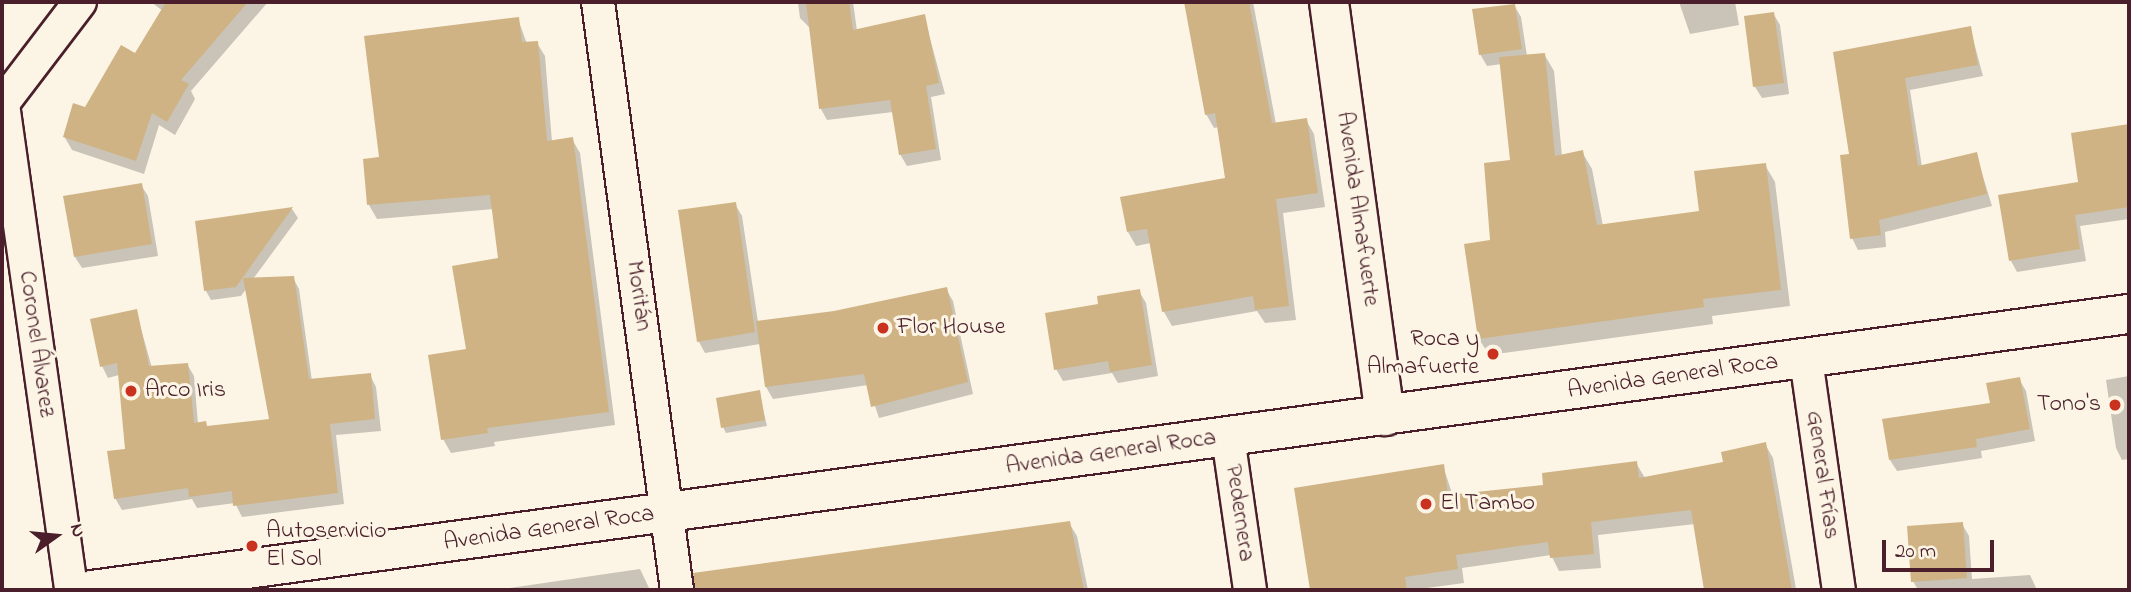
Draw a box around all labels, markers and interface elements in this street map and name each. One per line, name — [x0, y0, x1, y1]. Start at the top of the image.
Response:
street label: Avenida Almafuerte — [1329, 110, 1385, 308]
street label: Moritán — [619, 259, 657, 333]
street label: Coronel Álvarez — [11, 269, 61, 419]
place label: Flor House — [897, 314, 1006, 342]
marker: Flor House — [875, 320, 891, 336]
place label: Roca y Almafuerte — [1367, 326, 1479, 382]
marker: Roca y Almafuerte — [1485, 346, 1501, 362]
street label: Avenida General Roca — [1566, 348, 1780, 406]
place label: Arco Iris — [145, 377, 226, 405]
marker: Arco Iris — [123, 383, 139, 399]
place label: Tono's — [2037, 391, 2101, 419]
marker: Tono's — [2107, 397, 2123, 413]
street label: General Frías — [1799, 409, 1845, 541]
street label: Avenida General Roca — [1004, 424, 1218, 482]
street label: Pedernera — [1218, 463, 1260, 563]
place label: El Tambo — [1440, 490, 1535, 518]
marker: El Tambo — [1418, 496, 1434, 512]
street label: Avenida General Roca — [442, 500, 656, 558]
north arrow — [21, 501, 91, 571]
place label: Autoservicio El Sol — [266, 518, 386, 574]
text: N — [62, 521, 91, 540]
scale bar — [1886, 526, 1998, 570]
text: 20 m — [1895, 537, 1936, 567]
marker: Autoservicio El Sol — [244, 538, 260, 554]

